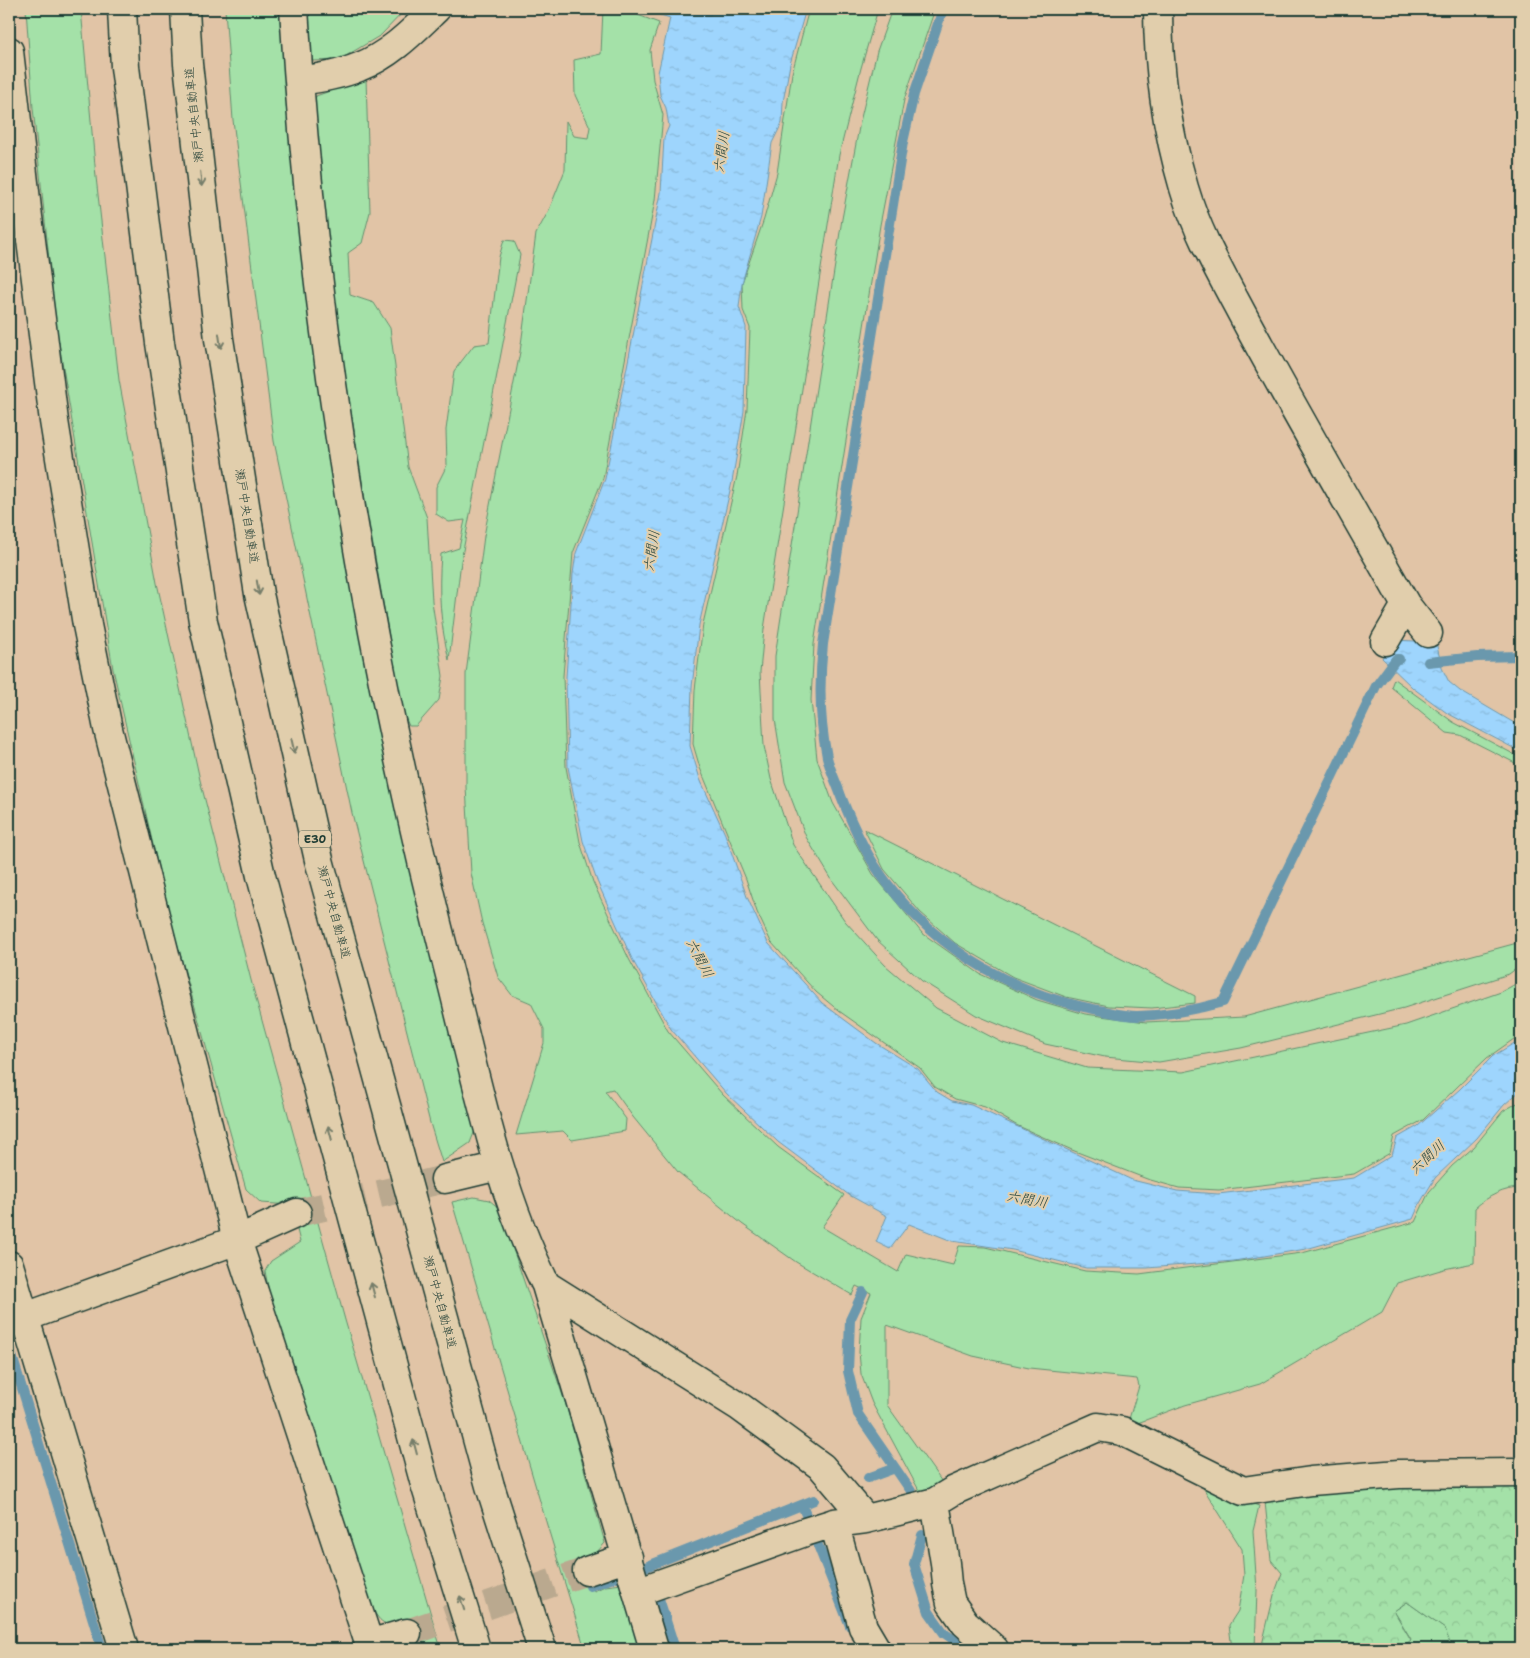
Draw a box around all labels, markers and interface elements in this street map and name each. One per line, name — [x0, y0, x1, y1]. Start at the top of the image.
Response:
street label: 瀬戸中央自動車道 — [181, 66, 207, 164]
water label: 六間川 — [709, 130, 733, 174]
one-way arrow — [196, 171, 206, 187]
one-way arrow — [215, 332, 225, 348]
street label: 瀬戸中央自動車道 — [232, 467, 262, 565]
water label: 六間川 — [639, 529, 663, 573]
one-way arrow — [253, 579, 263, 595]
one-way arrow — [289, 738, 298, 754]
road number: E30 — [299, 831, 331, 848]
street label: 瀬戸中央自動車道 — [314, 864, 354, 960]
water label: 六間川 — [682, 935, 718, 981]
one-way arrow — [325, 1126, 334, 1142]
water label: 六間川 — [1406, 1136, 1448, 1178]
water label: 六間川 — [1005, 1186, 1049, 1212]
street label: 瀬戸中央自動車道 — [420, 1254, 460, 1350]
one-way arrow — [367, 1283, 377, 1299]
one-way arrow — [410, 1440, 419, 1456]
one-way arrow — [457, 1595, 466, 1611]

